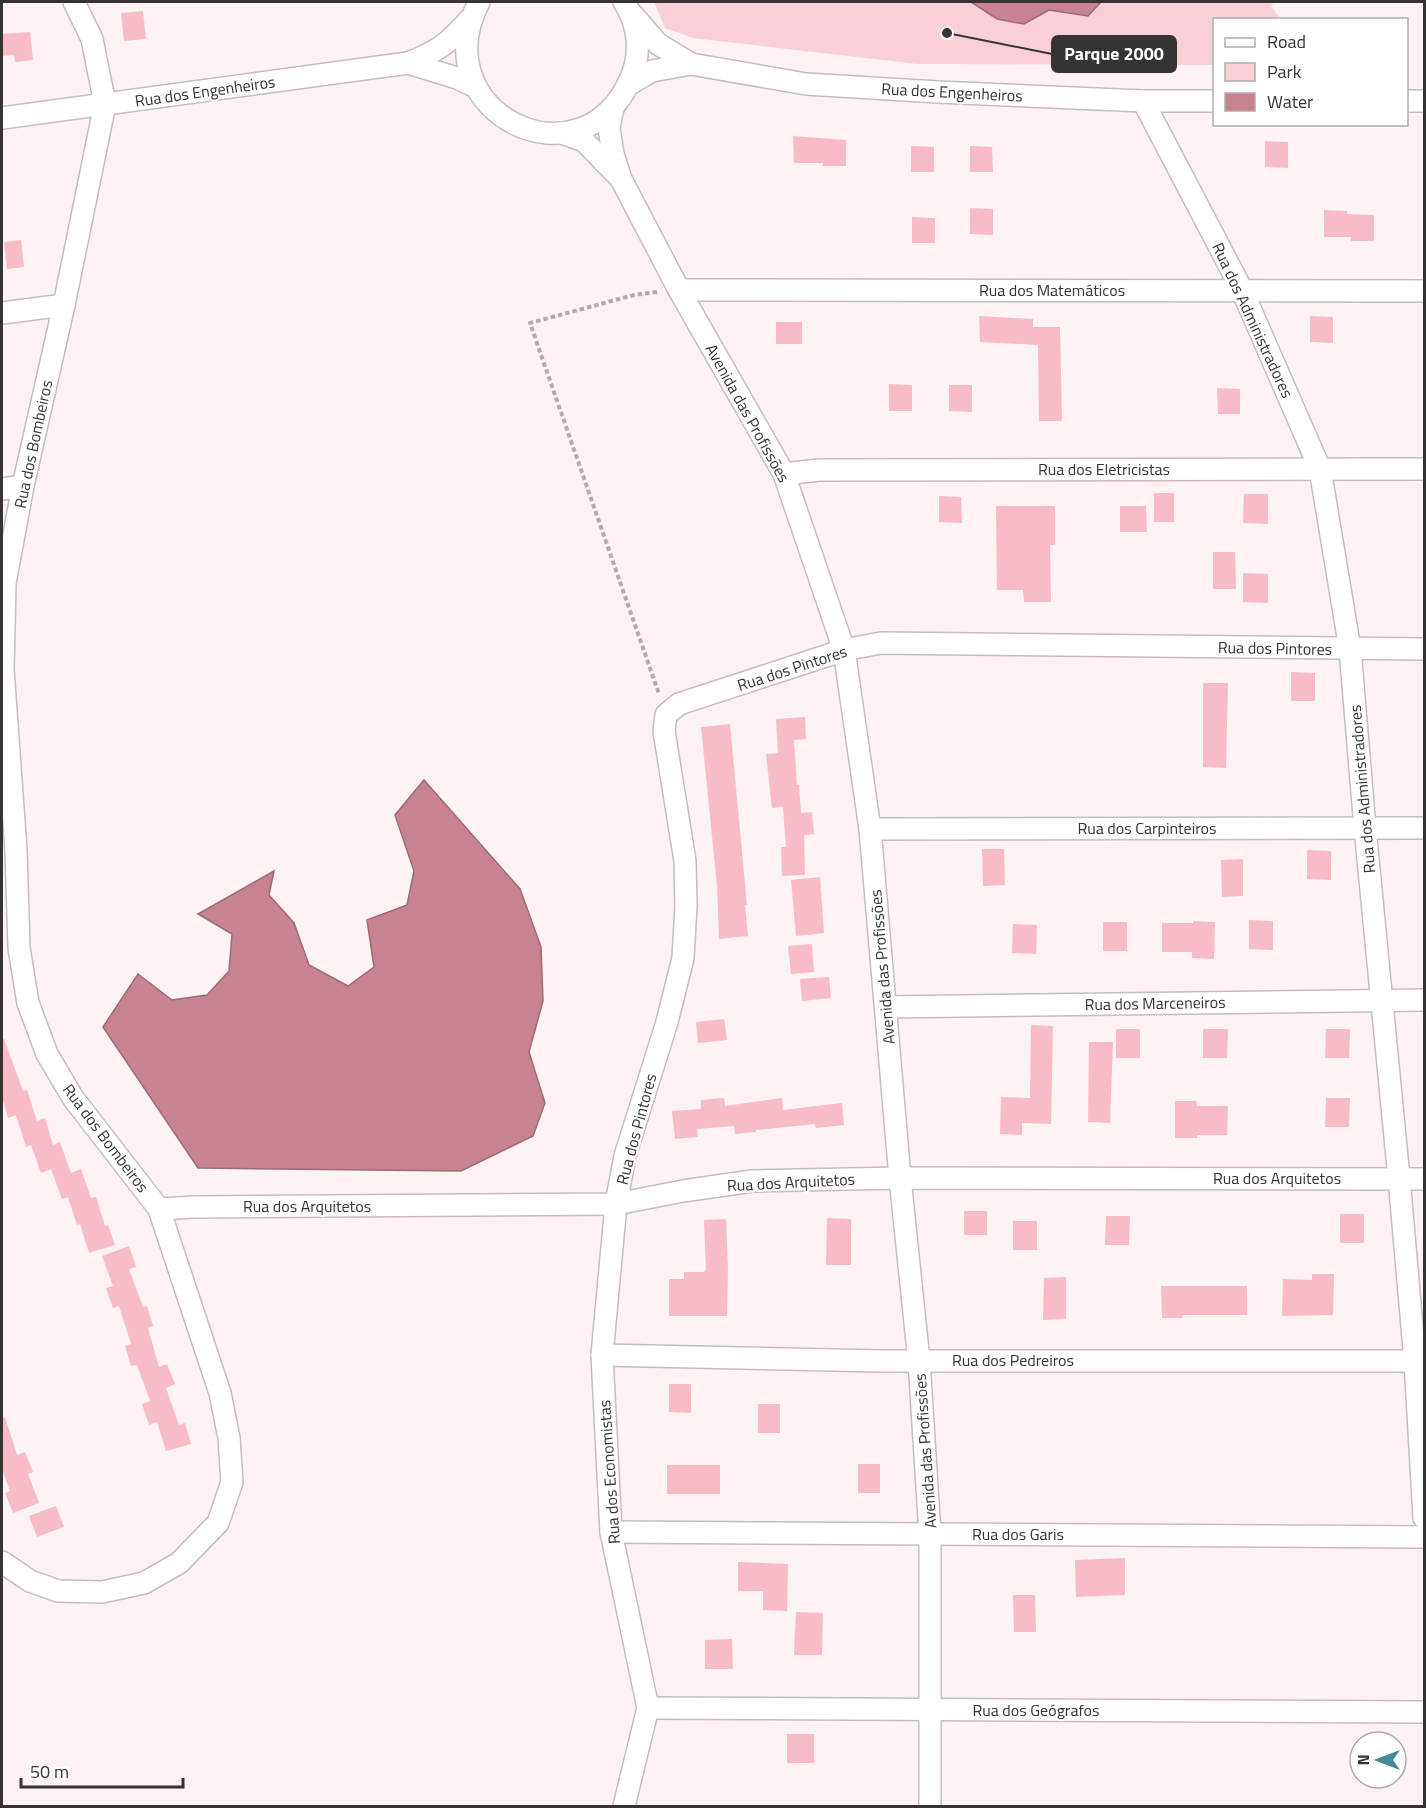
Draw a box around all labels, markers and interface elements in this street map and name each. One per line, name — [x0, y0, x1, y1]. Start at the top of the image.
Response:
legend — [1213, 18, 1408, 126]
text: Road — [1267, 28, 1306, 55]
callout: Parque 2000 — [1052, 36, 1176, 72]
text: Parque 2000 — [1064, 40, 1164, 67]
text: Park — [1267, 58, 1302, 85]
street label: Rua dos Engenheiros — [133, 69, 277, 113]
street label: Rua dos Engenheiros — [881, 76, 1023, 108]
text: Water — [1267, 88, 1313, 115]
street label: Rua dos Administradores — [1206, 238, 1300, 402]
street label: Rua dos Matemáticos — [979, 278, 1125, 302]
street label: Avenida das Profissões — [700, 339, 796, 487]
street label: Rua dos Bombeiros — [8, 378, 58, 510]
street label: Rua dos Eletricistas — [1038, 457, 1170, 481]
street label: Rua dos Pintores — [1218, 635, 1332, 661]
street label: Rua dos Pintores — [734, 639, 850, 697]
street label: Rua dos Administradores — [1343, 704, 1381, 874]
street label: Rua dos Carpinteiros — [1078, 816, 1216, 840]
street label: Avenida das Profissões — [863, 889, 901, 1045]
street label: Rua dos Marceneiros — [1084, 990, 1226, 1016]
street label: Rua dos Pintores — [610, 1071, 662, 1187]
street label: Rua dos Bombeiros — [57, 1079, 155, 1197]
street label: Rua dos Arquitetos — [1213, 1166, 1341, 1190]
street label: Rua dos Arquitetos — [726, 1167, 856, 1197]
street label: Rua dos Arquitetos — [243, 1194, 371, 1218]
street label: Rua dos Pedreiros — [952, 1348, 1074, 1372]
street label: Avenida das Profissões — [908, 1373, 942, 1529]
street label: Rua dos Economistas — [592, 1399, 626, 1545]
street label: Rua dos Garis — [972, 1522, 1064, 1546]
street label: Rua dos Geógrafos — [973, 1698, 1099, 1722]
north arrow — [1348, 1730, 1408, 1790]
scale bar — [21, 1751, 183, 1789]
text: N — [1351, 1754, 1375, 1766]
text: 50 m — [30, 1758, 69, 1785]

